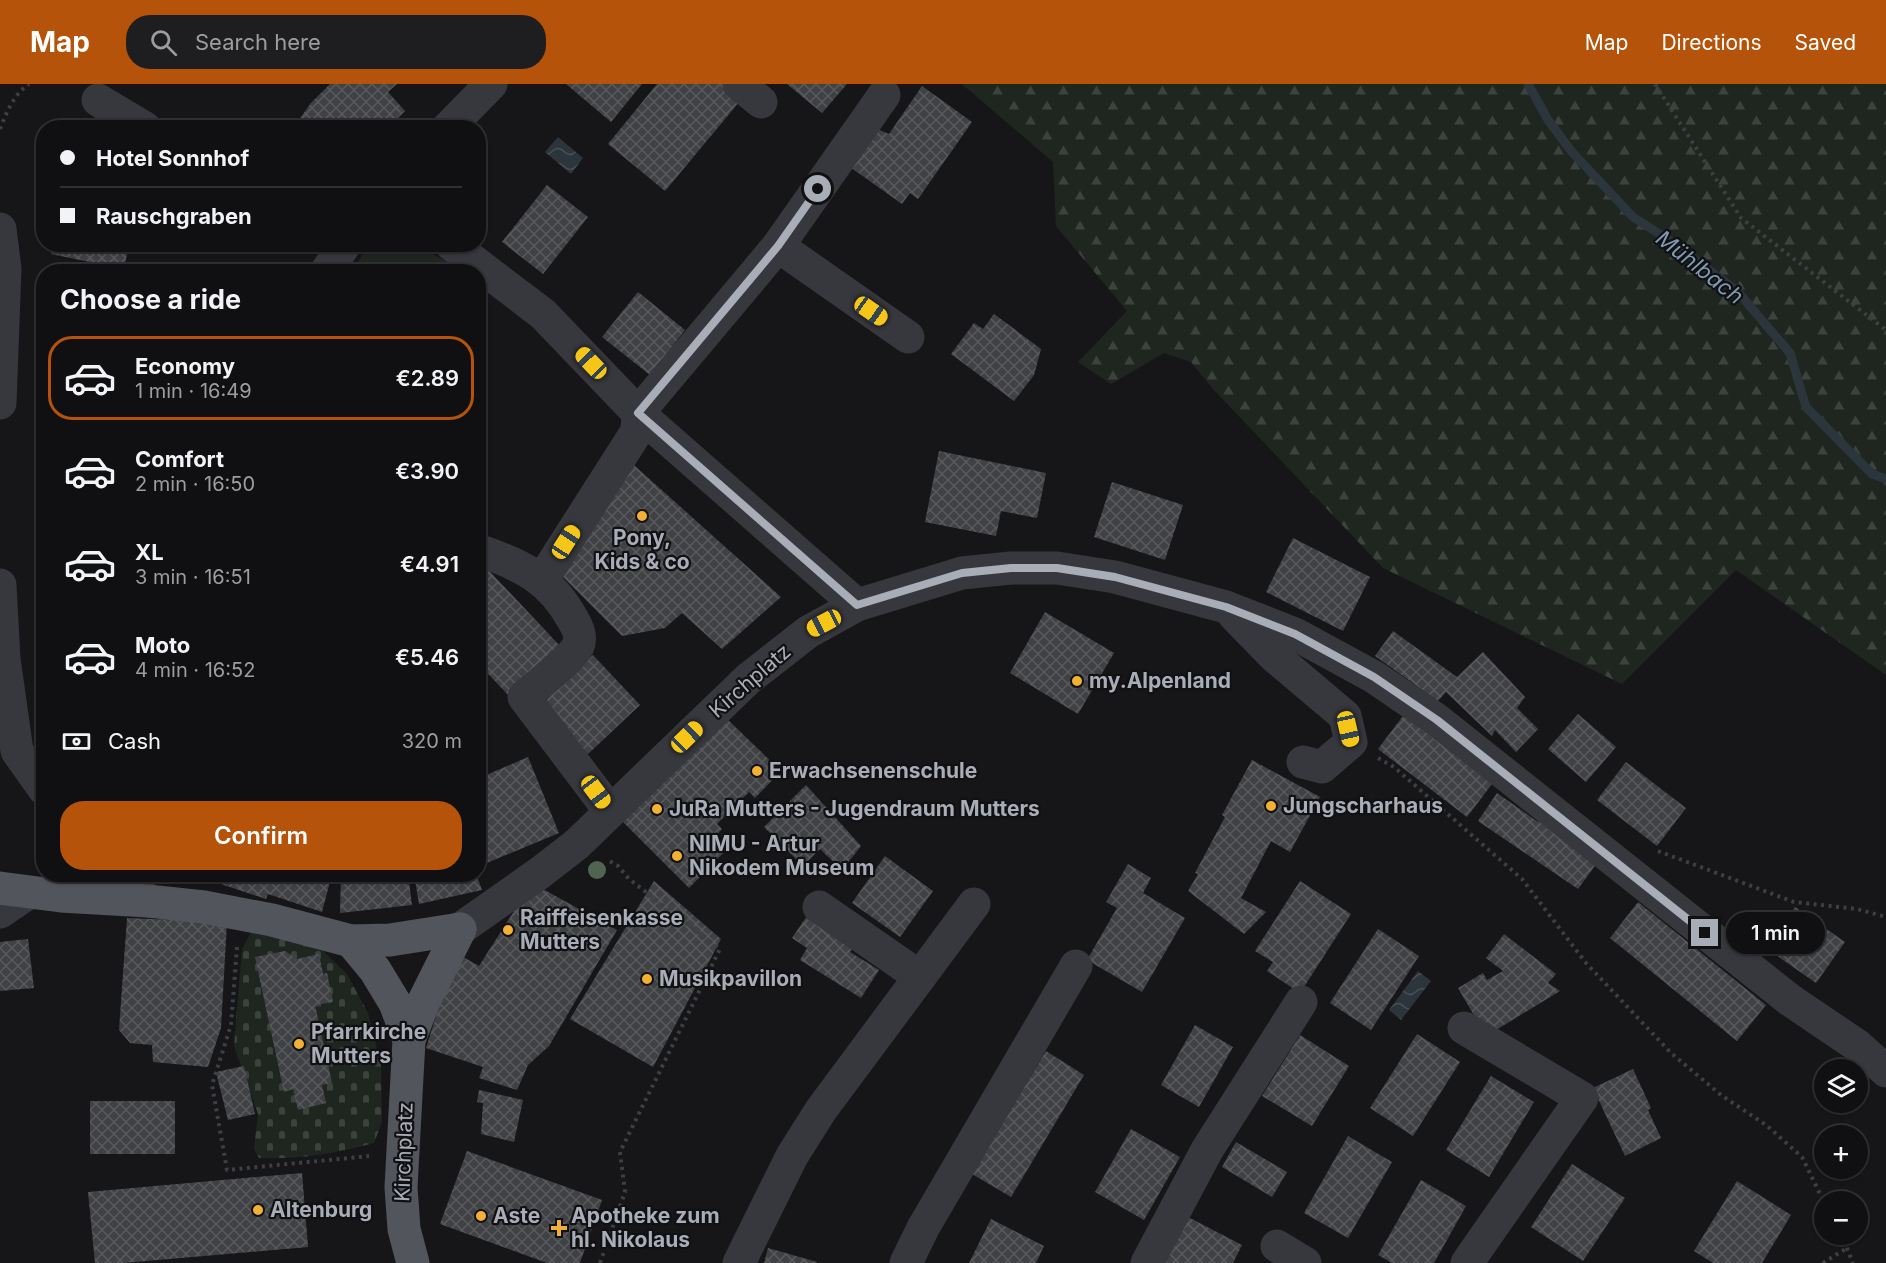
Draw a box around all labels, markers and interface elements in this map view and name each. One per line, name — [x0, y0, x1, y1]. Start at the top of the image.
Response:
search box — [126, 15, 546, 69]
text: Map — [30, 25, 90, 59]
icon: search — [147, 26, 180, 59]
text: Search here — [195, 29, 321, 55]
text: Map — [1585, 30, 1628, 55]
text: Directions — [1661, 30, 1762, 55]
text: Saved — [1795, 30, 1856, 55]
text: Hotel Sonnhof — [96, 145, 249, 171]
route start — [804, 175, 831, 202]
text: Rauschgraben — [96, 203, 252, 229]
water label: Mühlbach — [1651, 225, 1749, 309]
text: Choose a ride — [60, 283, 241, 316]
car — [851, 293, 891, 329]
car — [572, 344, 610, 382]
icon: car — [63, 351, 117, 405]
text: Economy — [135, 353, 235, 379]
text: €2.89 — [396, 365, 459, 391]
text: 1 min · 16:49 — [135, 379, 252, 403]
icon: car — [63, 444, 117, 498]
text: Comfort — [135, 446, 224, 472]
text: €3.90 — [395, 458, 459, 484]
text: 2 min · 16:50 — [135, 472, 255, 496]
marker: Pony, Kids & co — [635, 509, 649, 523]
car — [549, 522, 583, 562]
place label: Pony, Kids & co — [594, 525, 690, 574]
icon: car — [63, 537, 117, 591]
text: XL — [135, 539, 164, 565]
text: €4.91 — [400, 551, 459, 577]
text: 3 min · 16:51 — [135, 565, 251, 589]
car — [804, 607, 844, 639]
icon: car — [63, 630, 117, 684]
text: Moto — [135, 632, 190, 658]
street label: Kirchplatz — [704, 638, 795, 723]
text: €5.46 — [395, 644, 459, 670]
text: 4 min · 16:52 — [135, 658, 255, 682]
place label: my.Alpenland — [1089, 668, 1231, 693]
marker: my.Alpenland — [1070, 674, 1084, 688]
car — [1335, 709, 1361, 749]
car — [668, 718, 706, 756]
icon: cash — [60, 725, 93, 758]
text: Cash — [108, 728, 161, 754]
text: 320 m — [402, 729, 462, 753]
place label: Erwachsenenschule — [769, 758, 977, 783]
marker: Erwachsenenschule — [750, 764, 764, 778]
car — [578, 772, 614, 812]
place label: Jungscharhaus — [1283, 793, 1443, 818]
place label: JuRa Mutters - Jugendraum Mutters — [669, 796, 1040, 821]
marker: Jungscharhaus — [1264, 799, 1278, 813]
button: Confirm — [60, 801, 462, 870]
marker: JuRa Mutters - Jugendraum Mutters — [650, 802, 664, 816]
place label: NIMU - Artur Nikodem Museum — [689, 831, 874, 880]
marker: NIMU - Artur Nikodem Museum — [670, 849, 684, 863]
place label: Raiffeisenkasse Mutters — [520, 905, 683, 954]
callout: 1 min — [1726, 912, 1825, 954]
route end — [1691, 919, 1718, 946]
text: 1 min — [1751, 921, 1800, 945]
marker: Raiffeisenkasse Mutters — [501, 923, 515, 937]
place label: Musikpavillon — [659, 966, 802, 991]
marker: Musikpavillon — [640, 972, 654, 986]
place label: Pfarrkirche Mutters — [311, 1019, 426, 1068]
marker: Pfarrkirche Mutters — [292, 1037, 306, 1051]
map controls — [1814, 1059, 1868, 1245]
button: layers — [1814, 1059, 1868, 1113]
street label: Kirchplatz — [389, 1102, 418, 1202]
button: + — [1814, 1125, 1868, 1179]
button: − — [1814, 1191, 1868, 1245]
place label: Altenburg — [270, 1197, 372, 1222]
marker: Altenburg — [251, 1203, 265, 1217]
place label: Aste — [493, 1203, 540, 1228]
place label: Apotheke zum hl. Nikolaus — [571, 1203, 720, 1252]
marker: Aste — [474, 1209, 488, 1223]
marker: Apotheke zum hl. Nikolaus — [552, 1221, 566, 1235]

